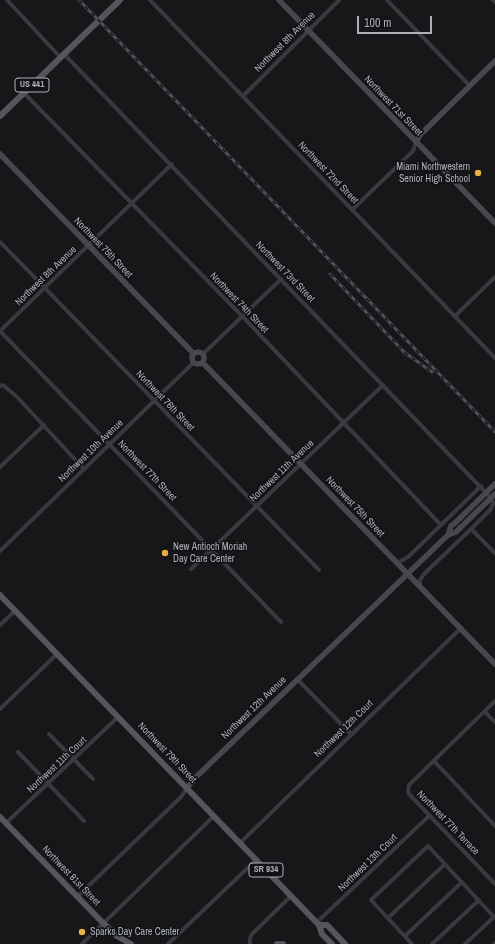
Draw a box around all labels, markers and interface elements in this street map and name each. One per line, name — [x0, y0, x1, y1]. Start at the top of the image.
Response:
scale bar — [359, 8, 434, 34]
street label: Northwest 8th Avenue — [252, 9, 318, 75]
text: 100 m — [364, 15, 391, 31]
street label: Northwest 71st Street — [361, 73, 425, 139]
road number: US 441 — [15, 78, 49, 92]
street label: Northwest 72nd Street — [295, 139, 361, 207]
place label: Miami Northwestern Senior High School — [396, 161, 470, 184]
marker: Miami Northwestern Senior High School — [473, 168, 483, 178]
street label: Northwest 75th Street — [71, 215, 135, 281]
street label: Northwest 73rd Street — [253, 239, 317, 305]
street label: Northwest 8th Avenue — [13, 244, 79, 308]
street label: Northwest 74th Street — [207, 270, 271, 336]
street label: Northwest 76th Street — [133, 368, 197, 434]
street label: Northwest 10th Avenue — [56, 417, 126, 485]
street label: Northwest 11th Avenue — [247, 437, 317, 505]
street label: Northwest 77th Street — [115, 438, 179, 504]
street label: Northwest 75th Street — [323, 474, 387, 540]
place label: New Antioch Moriah Day Care Center — [173, 541, 247, 564]
marker: New Antioch Moriah Day Care Center — [160, 548, 170, 558]
street label: Northwest 12th Avenue — [219, 674, 289, 742]
street label: Northwest 12th Court — [312, 698, 376, 760]
street label: Northwest 79th Street — [135, 720, 199, 786]
street label: Northwest 11th Court — [25, 734, 89, 796]
street label: Northwest 77th Terrace — [414, 788, 482, 858]
street label: Northwest 13th Court — [336, 832, 400, 894]
street label: Northwest 81st Street — [39, 843, 103, 909]
road number: SR 934 — [249, 863, 283, 877]
place label: Sparks Day Care Center — [90, 926, 179, 938]
marker: Sparks Day Care Center — [77, 927, 87, 937]

